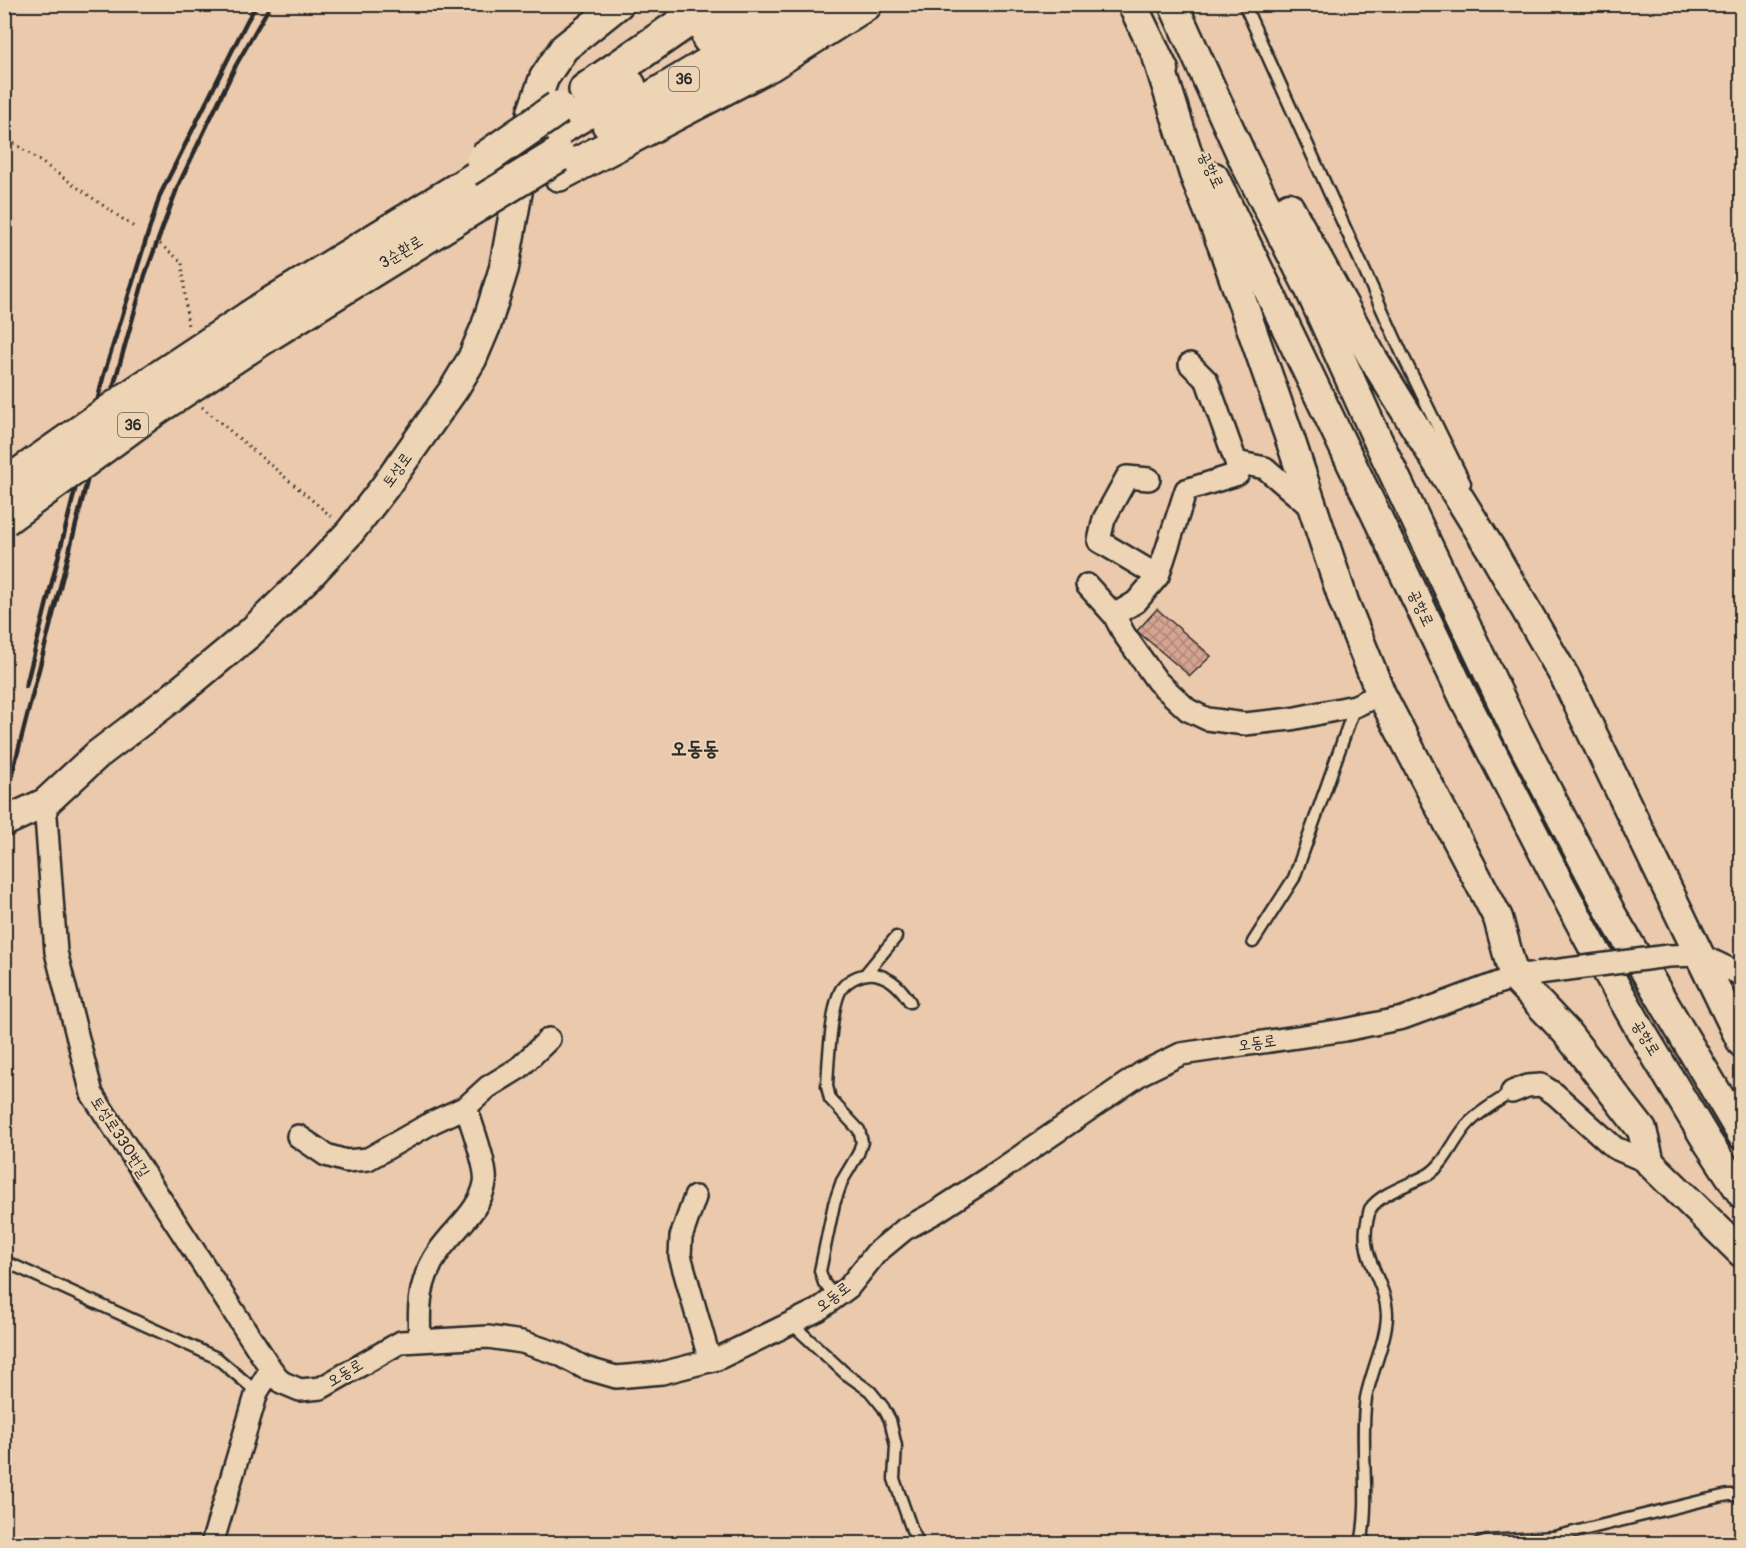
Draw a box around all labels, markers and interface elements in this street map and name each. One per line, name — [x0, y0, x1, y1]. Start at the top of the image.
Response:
road number: 36 — [669, 67, 699, 91]
street label: 공항로 — [1194, 148, 1228, 192]
street label: 3순환로 — [376, 231, 426, 273]
road number: 36 — [118, 413, 148, 437]
street label: 토성로 — [378, 448, 416, 492]
street label: 공항로 — [1404, 586, 1438, 630]
district label: 오동동 — [671, 736, 719, 761]
street label: 공항로 — [1627, 1016, 1665, 1060]
street label: 오동로 — [1236, 1030, 1278, 1056]
street label: 토성로330번길 — [86, 1092, 154, 1182]
street label: 오동로 — [812, 1277, 854, 1317]
street label: 오동로 — [323, 1354, 367, 1392]

